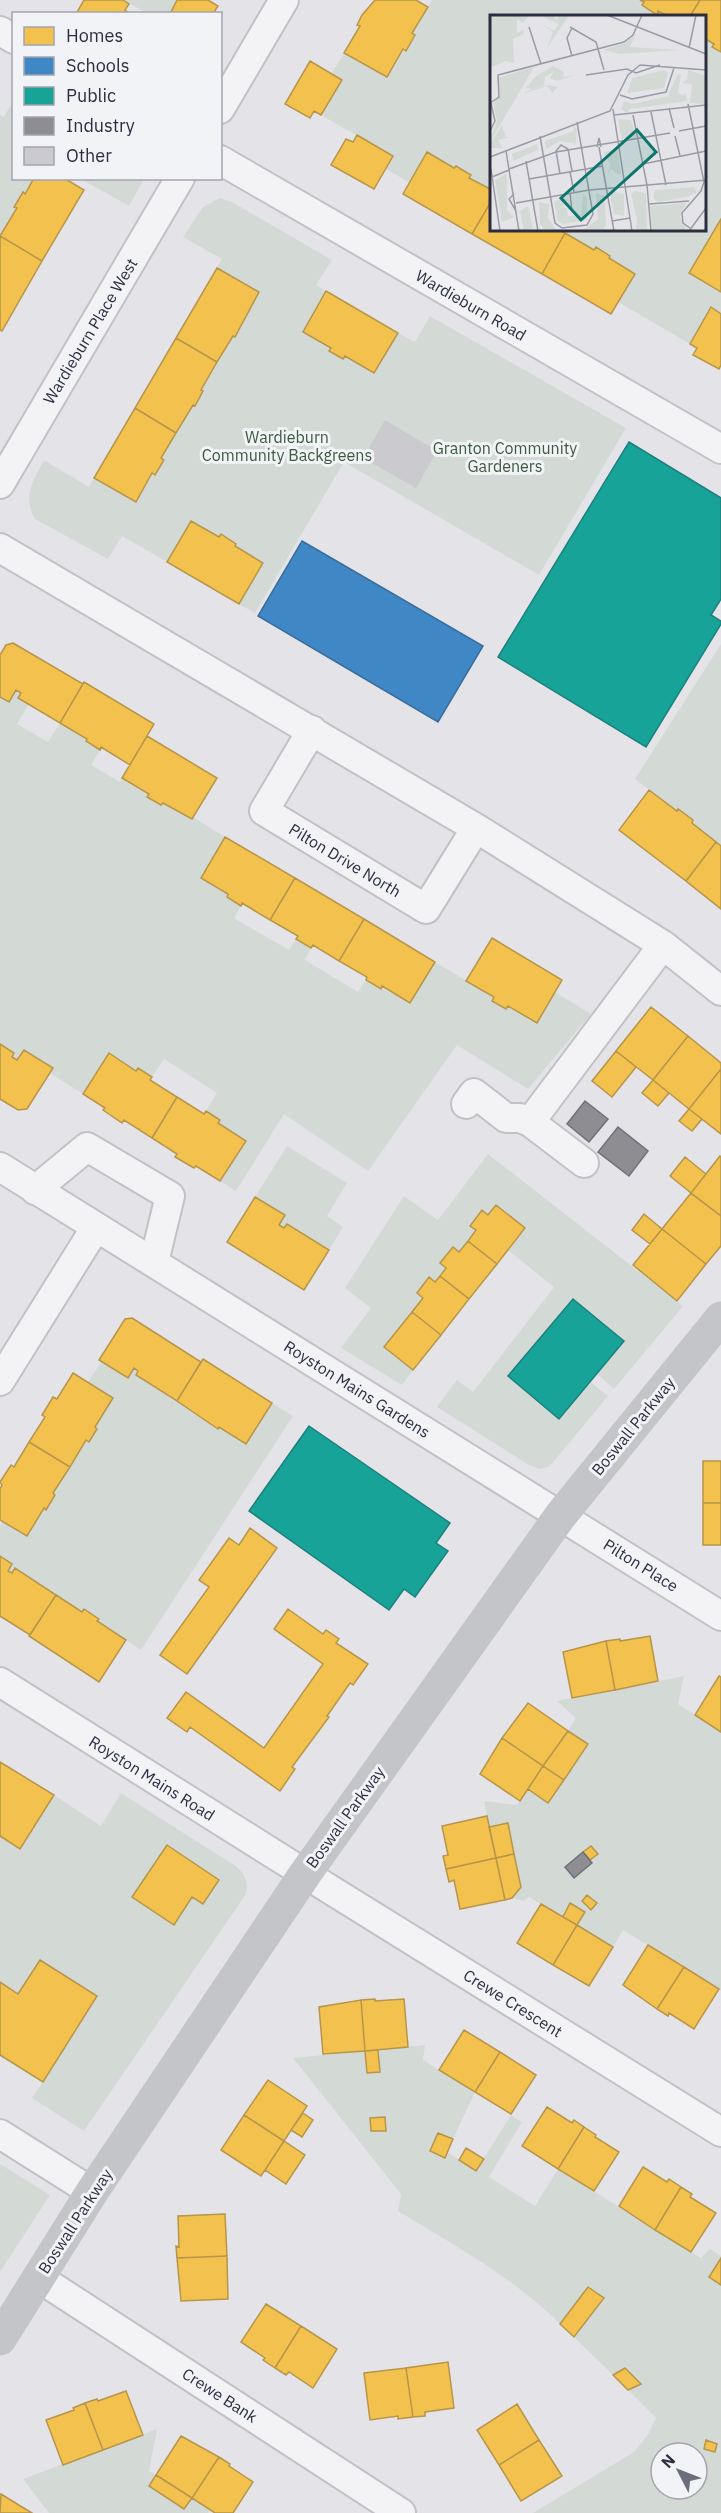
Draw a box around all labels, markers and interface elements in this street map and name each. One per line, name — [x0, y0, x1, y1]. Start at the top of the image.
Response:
legend — [12, 12, 222, 180]
inset map — [490, 15, 706, 231]
text: Homes — [66, 24, 123, 47]
text: Schools — [66, 54, 130, 77]
text: Public — [66, 84, 116, 107]
text: Industry — [66, 114, 135, 137]
text: Other — [66, 144, 112, 167]
street label: Wardieburn Place West — [38, 254, 142, 408]
street label: Wardieburn Road — [412, 265, 530, 345]
park label: Wardieburn Community Backgreens — [202, 427, 372, 465]
park label: Granton Community Gardeners — [433, 438, 577, 476]
street label: Pilton Drive North — [285, 819, 405, 901]
street label: Royston Mains Gardens — [280, 1336, 434, 1442]
street label: Boswall Parkway — [587, 1373, 679, 1479]
street label: Pilton Place — [600, 1534, 682, 1596]
street label: Royston Mains Road — [85, 1731, 219, 1825]
street label: Boswall Parkway — [301, 1762, 389, 1872]
street label: Crewe Crescent — [460, 1965, 566, 2041]
street label: Boswall Parkway — [34, 2165, 116, 2277]
street label: Crewe Bank — [179, 2363, 262, 2427]
north arrow — [649, 2441, 709, 2501]
text: N — [657, 2450, 679, 2472]

